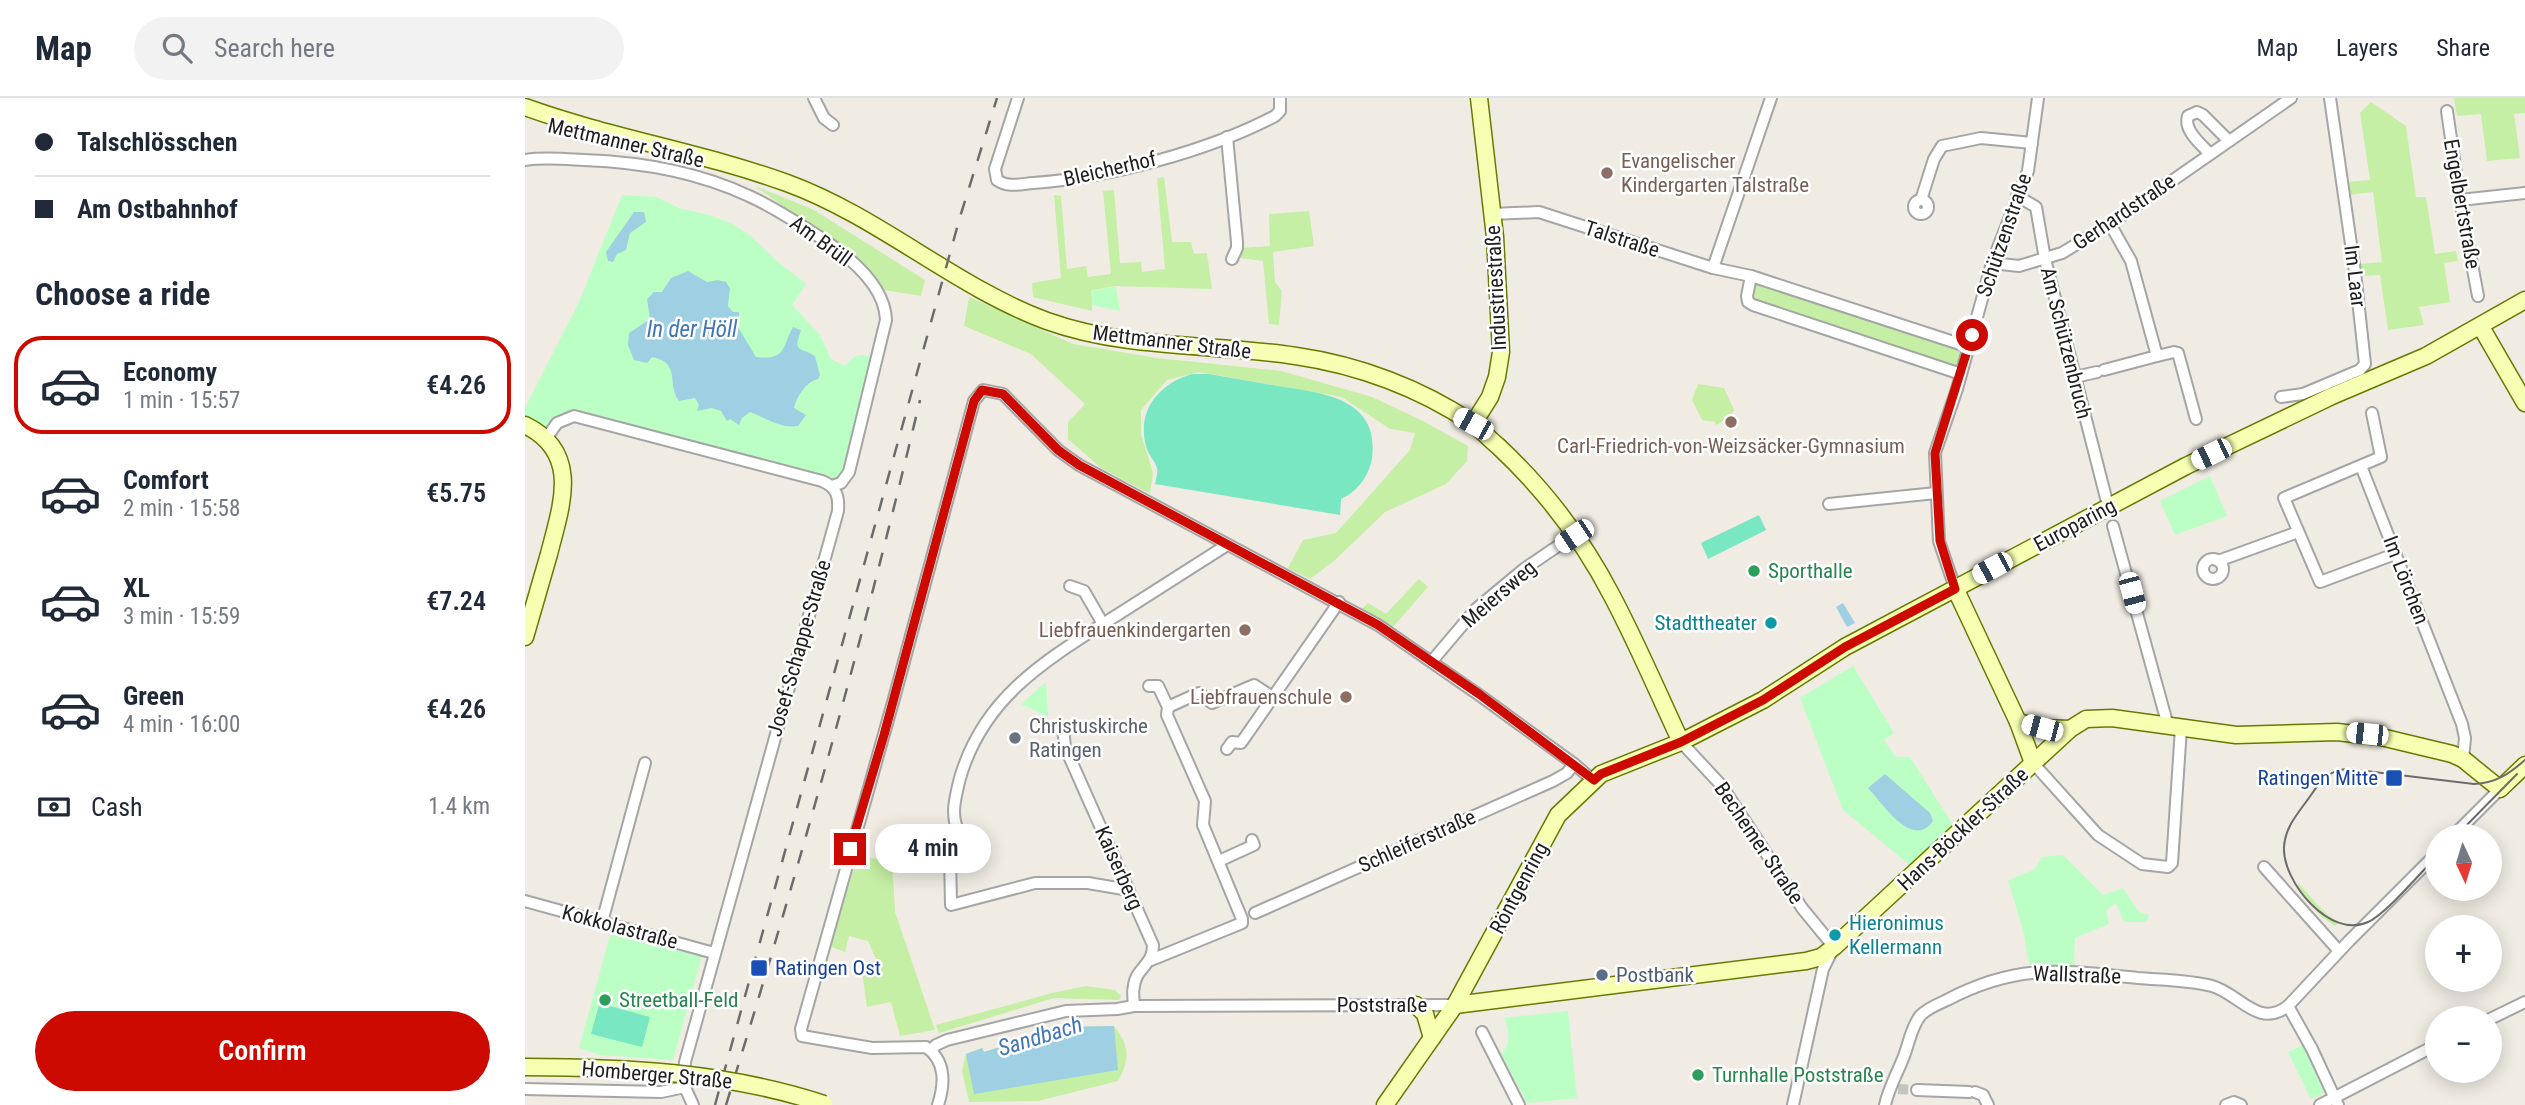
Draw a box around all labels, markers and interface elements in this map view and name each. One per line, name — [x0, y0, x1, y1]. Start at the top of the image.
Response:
search box — [134, 17, 624, 80]
text: Map — [35, 29, 92, 68]
icon: search — [158, 29, 196, 67]
text: Search here — [214, 33, 335, 63]
text: Map — [2257, 34, 2298, 62]
text: Layers — [2336, 34, 2398, 62]
text: Share — [2436, 34, 2490, 62]
street label: Mettmanner Straße — [546, 113, 706, 173]
text: Talschlösschen — [77, 127, 237, 157]
street label: Engelbertstraße — [2439, 137, 2485, 271]
street label: Bleicherhof — [1061, 147, 1159, 191]
place label: Evangelischer Kindergarten Talstraße — [1621, 149, 1809, 197]
marker: Evangelischer Kindergarten Talstraße — [1599, 165, 1615, 181]
street label: Gerhardstraße — [2068, 169, 2180, 255]
street label: Schützenstraße — [1972, 170, 2036, 300]
text: Am Ostbahnhof — [77, 194, 238, 224]
street label: Am Brüll — [785, 211, 857, 271]
street label: Talstraße — [1582, 216, 1663, 262]
street label: Industriestraße — [1481, 225, 1511, 351]
street label: Im Laar — [2339, 244, 2371, 308]
street label: Am Schützenbruch — [2036, 265, 2096, 421]
text: Choose a ride — [35, 275, 210, 313]
water label: In der Höll — [647, 316, 738, 343]
route start — [1956, 319, 1988, 351]
street label: Mettmanner Straße — [1091, 320, 1253, 364]
icon: car — [39, 354, 102, 417]
text: Economy — [123, 357, 217, 387]
text: €4.26 — [426, 370, 486, 400]
text: 1 min · 15:57 — [123, 387, 240, 414]
car — [1450, 405, 1497, 443]
marker: Carl-Friedrich-von-Weizsäcker-Gymnasium — [1723, 414, 1739, 430]
place label: Carl-Friedrich-von-Weizsäcker-Gymnasium — [1557, 434, 1905, 458]
car — [2188, 435, 2235, 473]
icon: car — [39, 462, 102, 525]
text: Comfort — [123, 465, 209, 495]
text: €5.75 — [426, 478, 486, 508]
street label: Europaring — [2030, 493, 2120, 557]
text: 2 min · 15:58 — [123, 495, 240, 522]
car — [1551, 516, 1598, 556]
street label: Im Lörchen — [2378, 533, 2434, 627]
car — [1969, 549, 2016, 587]
street label: Meiersweg — [1457, 555, 1541, 633]
street label: Josef-Schappe-Straße — [762, 557, 836, 739]
place label: Sporthalle — [1768, 559, 1853, 583]
marker: Sporthalle — [1746, 563, 1762, 579]
icon: car — [39, 570, 102, 633]
car — [2117, 570, 2148, 616]
text: XL — [123, 573, 150, 603]
text: €7.24 — [426, 586, 486, 616]
text: 3 min · 15:59 — [123, 603, 240, 630]
place label: Stadttheater — [1654, 611, 1757, 635]
marker: Stadttheater — [1763, 615, 1779, 631]
place label: Liebfrauenkindergarten — [1039, 618, 1231, 642]
marker: Liebfrauenkindergarten — [1237, 622, 1253, 638]
icon: car — [39, 678, 102, 741]
text: Green — [123, 681, 184, 711]
place label: Liebfrauenschule — [1190, 685, 1332, 709]
marker: Liebfrauenschule — [1338, 689, 1354, 705]
text: €4.26 — [426, 694, 486, 724]
text: 4 min · 16:00 — [123, 711, 240, 738]
car — [2019, 712, 2066, 744]
place label: Christuskirche Ratingen — [1029, 714, 1148, 762]
car — [2346, 721, 2389, 747]
marker: Christuskirche Ratingen — [1007, 730, 1023, 746]
street label: Hans-Böckler-Straße — [1893, 762, 2033, 896]
place label: Ratingen Mitte — [2257, 766, 2378, 790]
marker: Ratingen Mitte — [2384, 768, 2404, 788]
street label: Bechemer Straße — [1709, 777, 1809, 909]
icon: cash — [35, 788, 73, 826]
text: Cash — [91, 792, 143, 822]
text: 1.4 km — [428, 793, 490, 820]
street label: Schleiferstraße — [1355, 804, 1479, 877]
street label: Kaiserberg — [1090, 823, 1148, 913]
callout: 4 min — [875, 824, 990, 874]
north arrow — [2425, 824, 2503, 901]
map controls — [2425, 824, 2502, 1083]
route end — [834, 833, 866, 865]
text: 4 min — [908, 835, 958, 862]
street label: Röntgenring — [1485, 838, 1553, 938]
street label: Kokkolastraße — [560, 900, 681, 954]
place label: Hieronimus Kellermann — [1849, 911, 1944, 959]
button: + — [2425, 915, 2502, 992]
marker: Hieronimus Kellermann — [1827, 927, 1843, 943]
place label: Ratingen Ost — [775, 956, 881, 980]
marker: Ratingen Ost — [749, 958, 769, 978]
street label: Wallstraße — [2033, 961, 2122, 989]
place label: Postbank — [1616, 963, 1694, 987]
marker: Postbank — [1594, 967, 1610, 983]
place label: Streetball-Feld — [619, 988, 738, 1012]
marker: Streetball-Feld — [597, 992, 613, 1008]
street label: Poststraße — [1337, 993, 1427, 1017]
button: − — [2425, 1006, 2502, 1083]
button: Confirm — [35, 1011, 490, 1091]
water label: Sandbach — [995, 1011, 1086, 1062]
street label: Homberger Straße — [581, 1056, 733, 1094]
place label: Turnhalle Poststraße — [1712, 1063, 1884, 1087]
marker: Turnhalle Poststraße — [1690, 1067, 1706, 1083]

